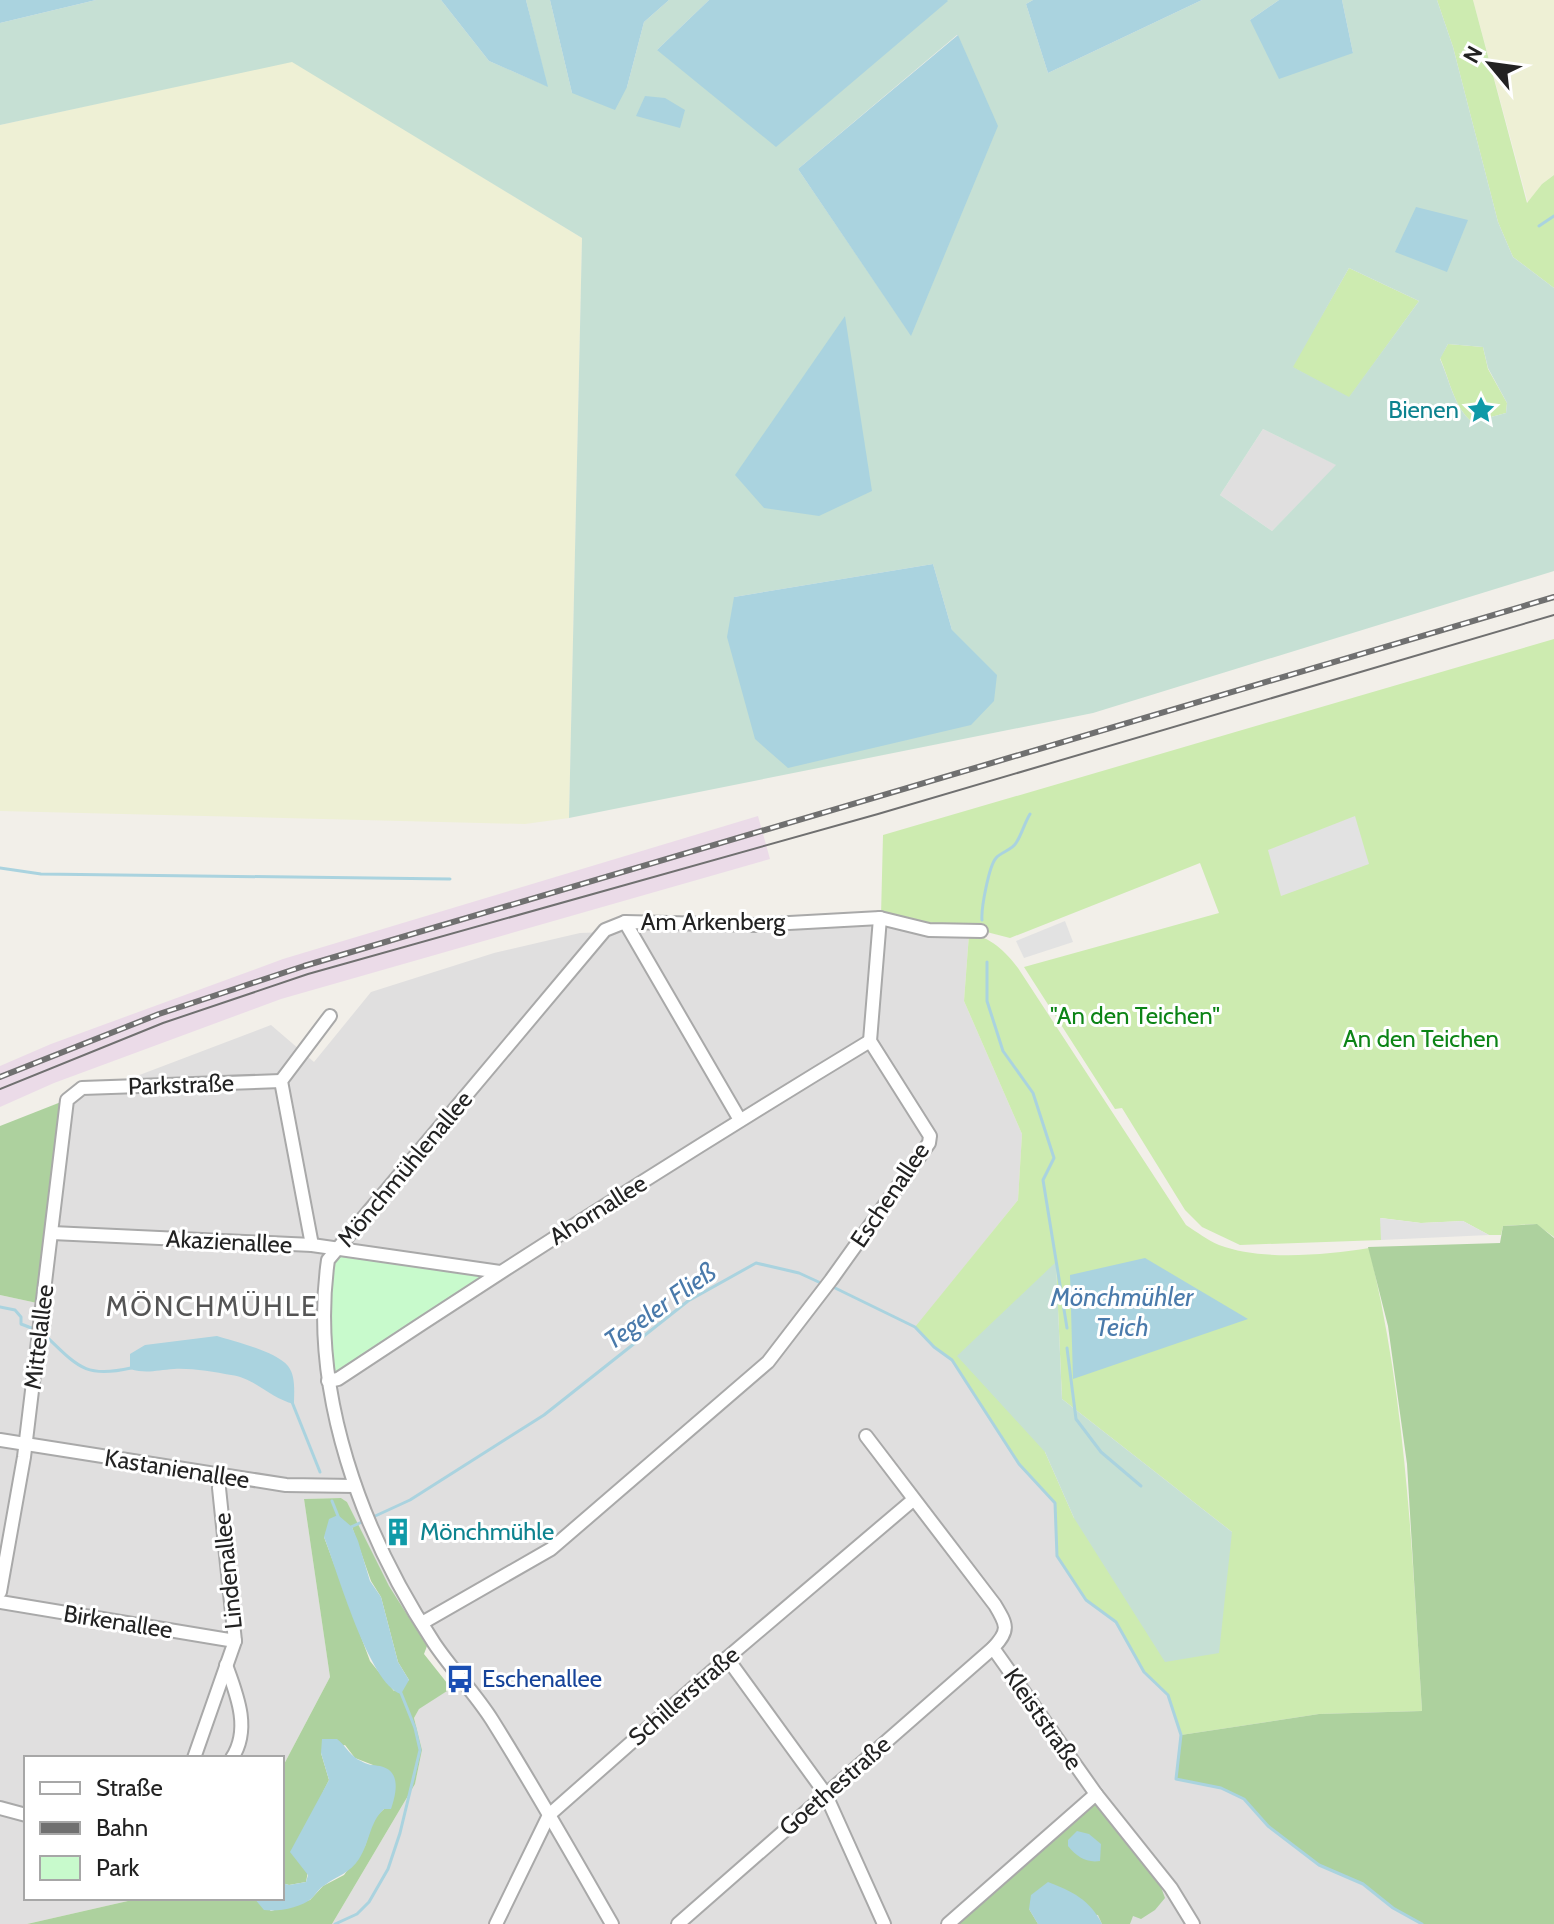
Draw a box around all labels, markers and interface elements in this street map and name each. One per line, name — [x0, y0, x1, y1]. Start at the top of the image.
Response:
north arrow — [1450, 24, 1530, 104]
text: N — [1457, 41, 1489, 68]
place label: Bienen — [1388, 395, 1459, 424]
place icon: Bienen — [1466, 395, 1496, 425]
street label: Am Arkenberg — [641, 907, 786, 936]
park label: "An den Teichen" — [1050, 1001, 1220, 1030]
park label: An den Teichen — [1343, 1024, 1499, 1053]
street label: Parkstraße — [127, 1068, 235, 1101]
street label: Mönchmühlenallee — [331, 1085, 478, 1253]
street label: Eschenallee — [844, 1137, 935, 1253]
street label: Ahornallee — [544, 1168, 652, 1251]
street label: Akazienallee — [165, 1224, 293, 1259]
water label: Tegeler Fließ — [598, 1256, 722, 1356]
water label: Mönchmühler Teich — [1050, 1281, 1194, 1343]
street label: Mittelallee — [18, 1283, 59, 1391]
district label: MÖNCHMÜHLE — [106, 1289, 318, 1323]
street label: Kastanienallee — [103, 1443, 252, 1494]
street label: Lindenallee — [207, 1511, 248, 1631]
building icon: Mönchmühle — [383, 1517, 413, 1547]
place label: Mönchmühle — [420, 1517, 554, 1546]
street label: Birkenallee — [61, 1599, 175, 1644]
street label: Schillerstraße — [622, 1640, 745, 1752]
street label: Kleiststraße — [998, 1662, 1089, 1775]
bus stop icon: Eschenallee — [445, 1664, 475, 1694]
place label: Eschenallee — [482, 1664, 602, 1693]
street label: Goethestraße — [773, 1729, 896, 1842]
legend — [24, 1756, 284, 1900]
text: Straße — [96, 1773, 163, 1802]
text: Bahn — [96, 1813, 148, 1842]
text: Park — [96, 1853, 139, 1882]

